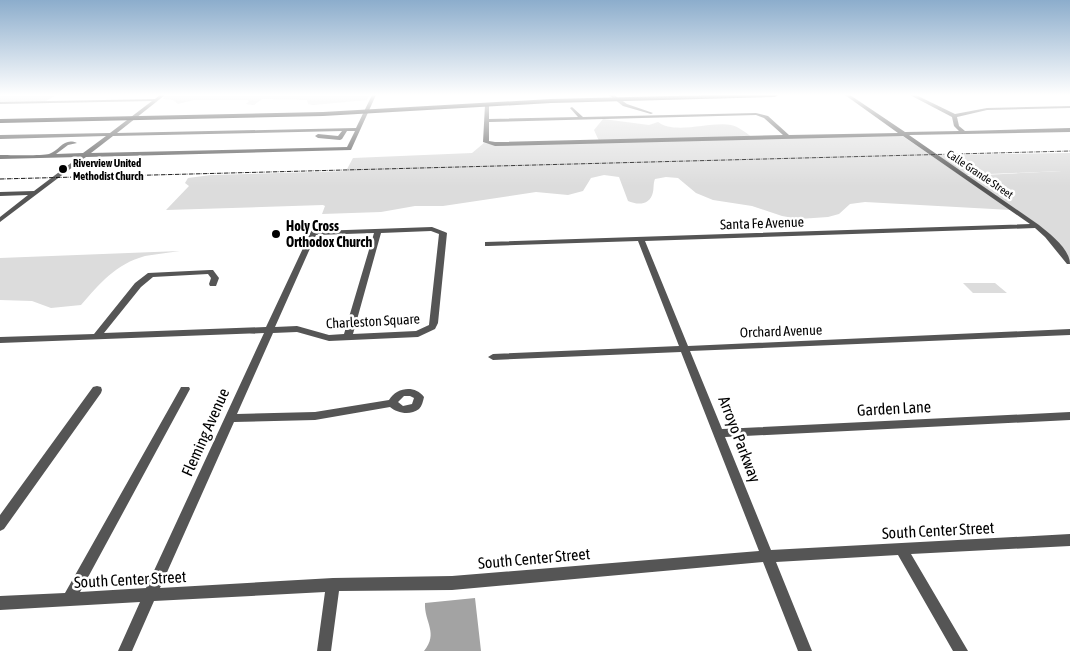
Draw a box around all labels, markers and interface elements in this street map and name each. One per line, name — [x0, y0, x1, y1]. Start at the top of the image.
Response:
street label: Calle Grande Street — [945, 147, 1015, 201]
place label: Riverview United Methodist Church — [73, 157, 144, 182]
marker: Riverview United Methodist Church — [57, 163, 69, 175]
street label: Santa Fe Avenue — [720, 214, 804, 232]
place label: Holy Cross Orthodox Church — [286, 218, 372, 250]
marker: Holy Cross Orthodox Church — [270, 228, 282, 240]
street label: Charleston Square — [326, 311, 420, 331]
street label: Orchard Avenue — [740, 322, 822, 340]
street label: Fleming Avenue — [178, 385, 233, 479]
street label: Arroyo Parkway — [714, 393, 765, 485]
street label: Garden Lane — [857, 397, 931, 419]
street label: South Center Street — [881, 518, 995, 542]
street label: South Center Street — [477, 544, 591, 572]
street label: South Center Street — [73, 567, 187, 591]

